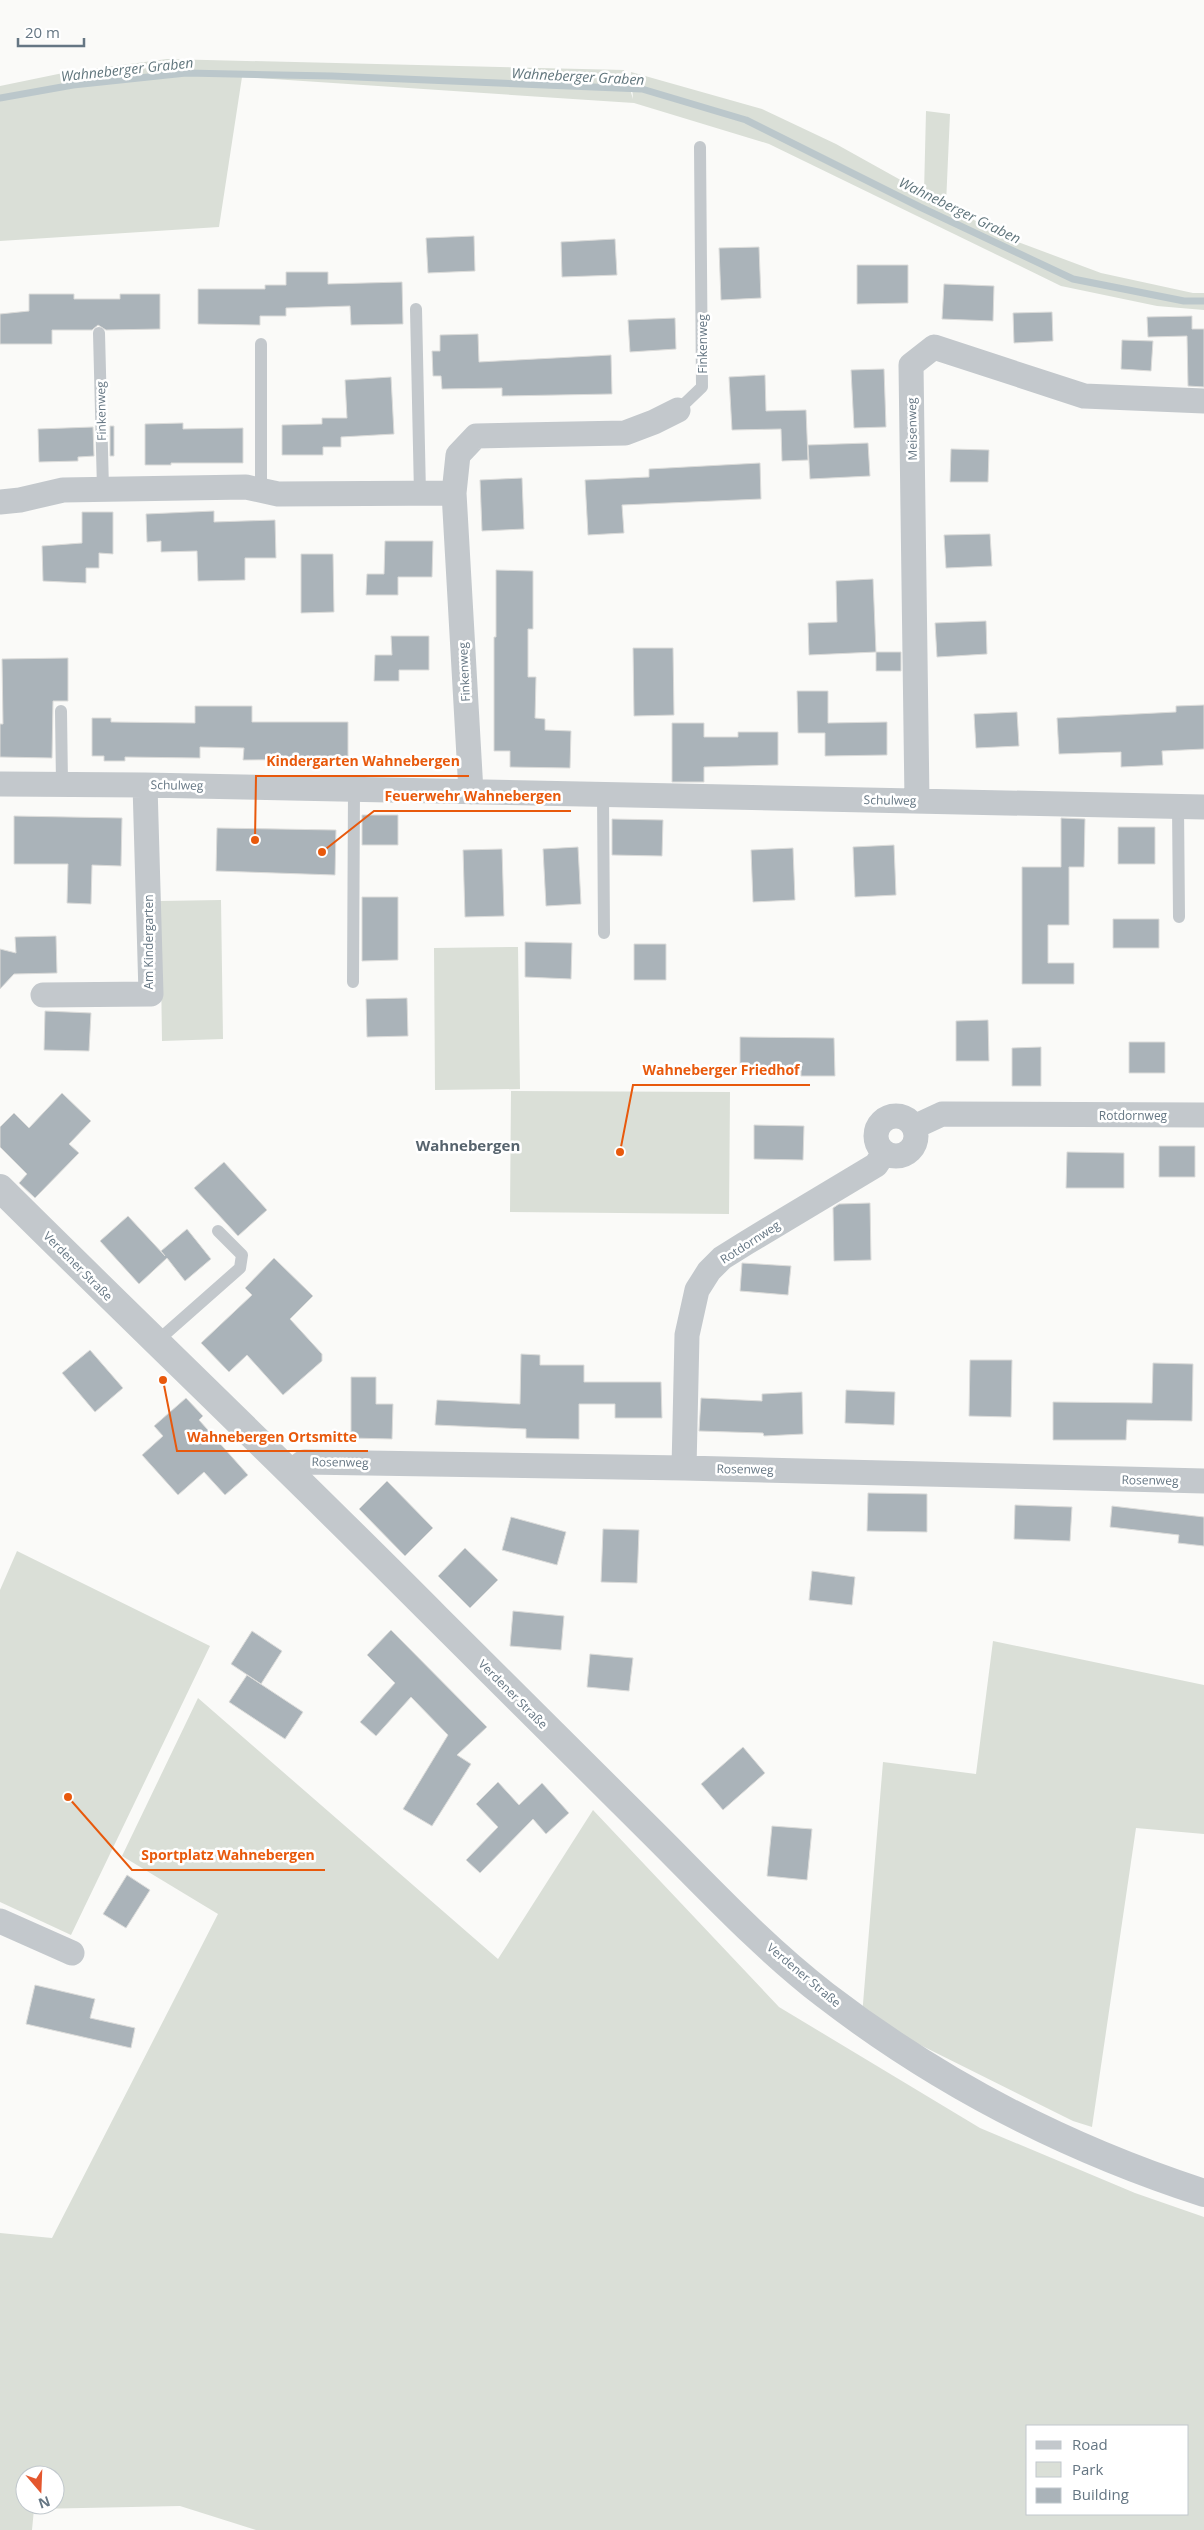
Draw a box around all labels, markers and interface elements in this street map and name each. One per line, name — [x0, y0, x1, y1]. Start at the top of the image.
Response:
scale bar — [18, 15, 84, 47]
text: 20 m — [25, 22, 60, 42]
water label: Wahneberger Graben — [60, 53, 194, 85]
water label: Wahneberger Graben — [511, 63, 645, 89]
water label: Wahneberger Graben — [896, 172, 1024, 248]
street label: Finkenweg — [694, 314, 711, 374]
street label: Finkenweg — [92, 381, 110, 441]
street label: Meisenweg — [903, 397, 921, 461]
street label: Finkenweg — [454, 641, 474, 702]
callout: Kindergarten Wahnebergen — [256, 747, 469, 776]
text: Kindergarten Wahnebergen — [266, 751, 460, 770]
street label: Schulweg — [151, 776, 204, 794]
callout: Feuerwehr Wahnebergen — [374, 782, 571, 811]
text: Feuerwehr Wahnebergen — [385, 786, 561, 805]
street label: Schulweg — [864, 791, 917, 809]
street label: Am Kindergarten — [140, 895, 157, 990]
callout: Wahneberger Friedhof — [633, 1056, 810, 1085]
text: Wahneberger Friedhof — [642, 1060, 801, 1079]
street label: Rotdornweg — [1099, 1107, 1168, 1124]
district label: Wahnebergen — [416, 1135, 520, 1155]
street label: Rotdornweg — [717, 1216, 784, 1268]
street label: Verdener Straße — [40, 1228, 117, 1305]
callout: Wahnebergen Ortsmitte — [177, 1422, 368, 1451]
text: Wahnebergen Ortsmitte — [187, 1427, 357, 1446]
street label: Rosenweg — [311, 1453, 369, 1471]
street label: Rosenweg — [716, 1460, 774, 1478]
street label: Rosenweg — [1121, 1471, 1179, 1489]
street label: Verdener Straße — [475, 1656, 552, 1733]
callout: Sportplatz Wahnebergen — [132, 1841, 325, 1870]
text: Sportplatz Wahnebergen — [141, 1845, 315, 1864]
street label: Verdener Straße — [763, 1939, 845, 2011]
legend — [1026, 2425, 1189, 2515]
text: Road — [1072, 2434, 1108, 2454]
text: Park — [1072, 2459, 1103, 2479]
north arrow — [15, 2465, 65, 2515]
text: Building — [1072, 2484, 1129, 2504]
text: N — [36, 2492, 53, 2514]

